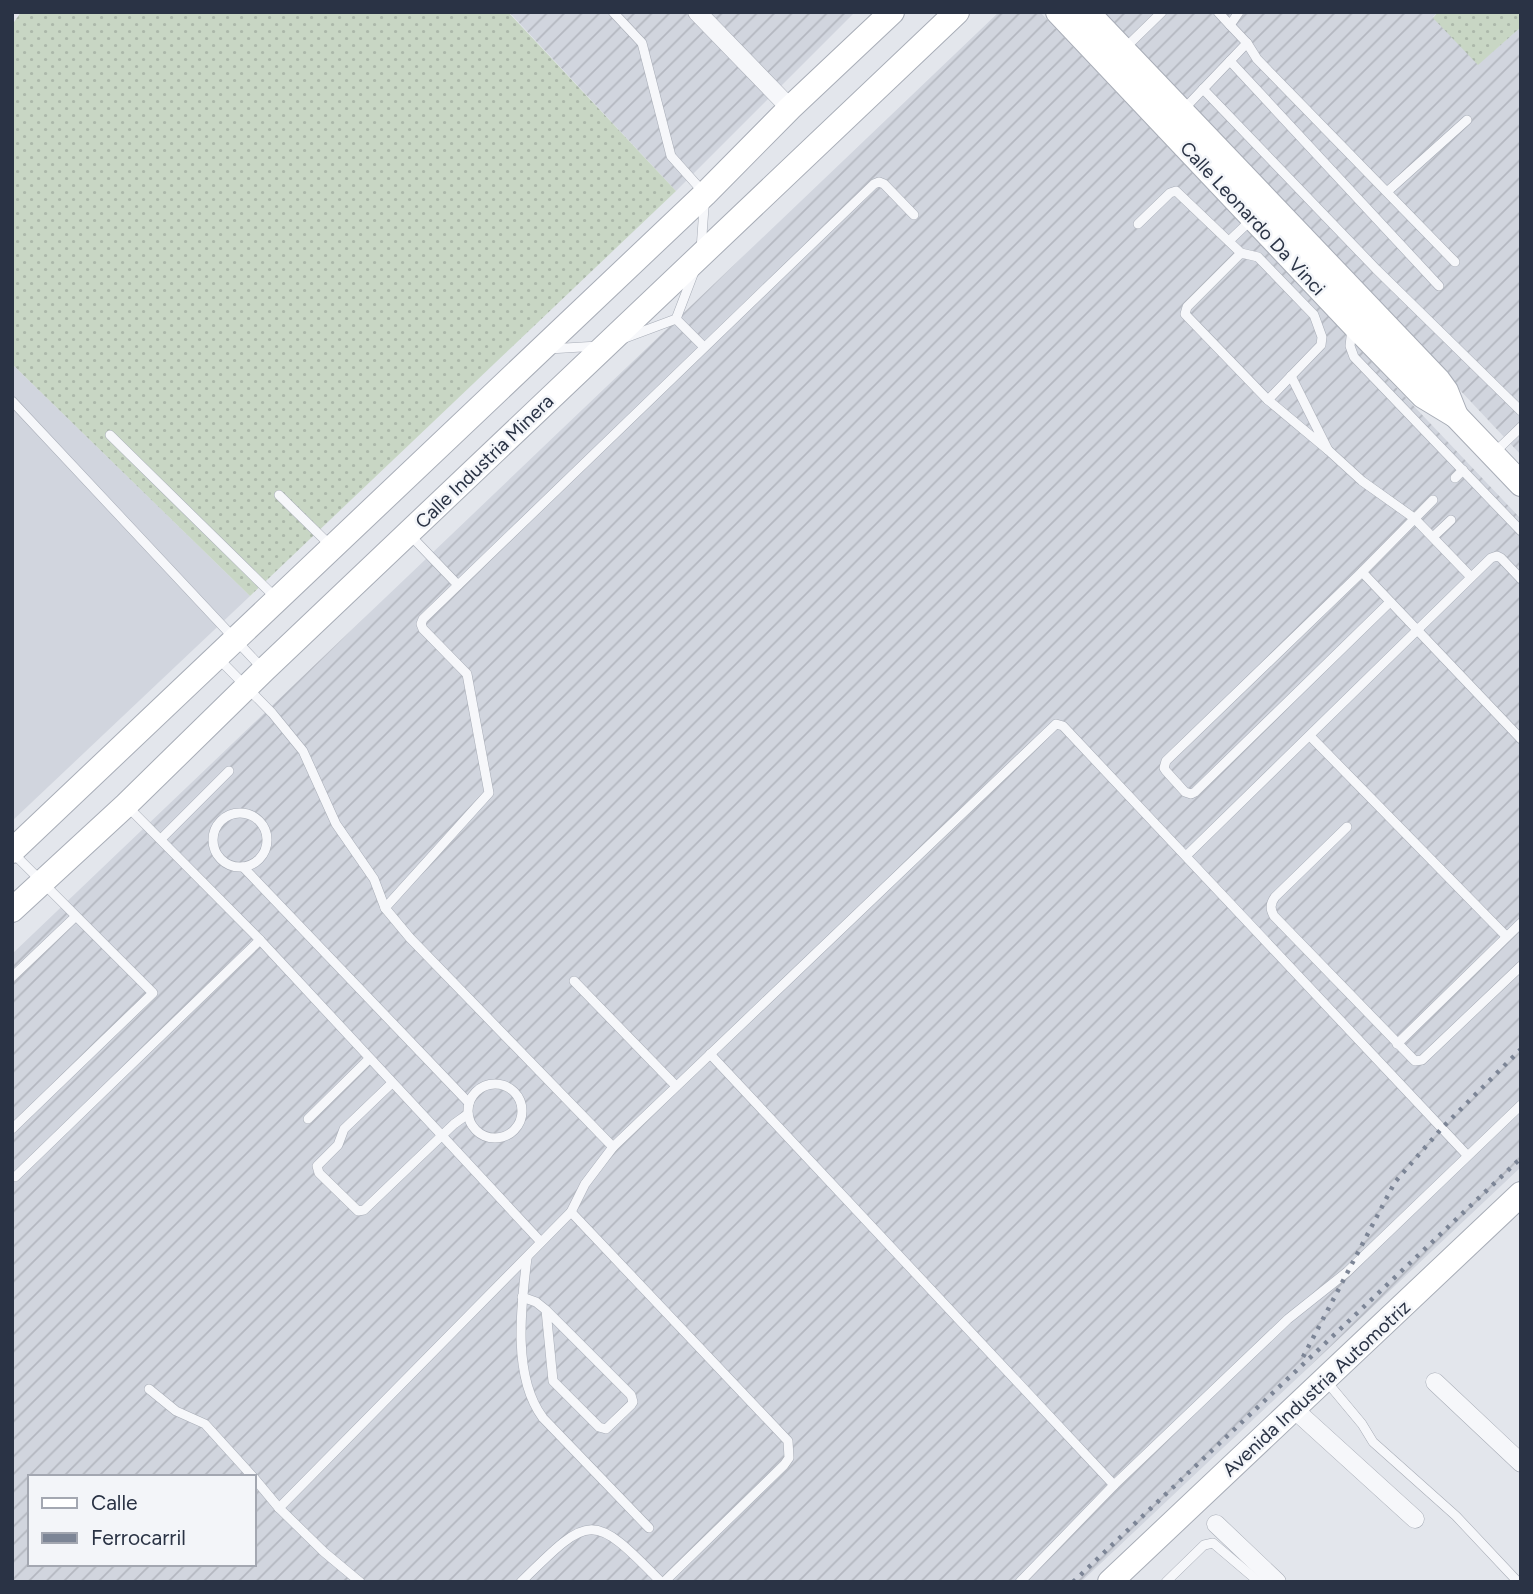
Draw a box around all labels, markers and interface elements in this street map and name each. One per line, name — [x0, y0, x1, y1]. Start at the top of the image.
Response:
street label: Calle Leonardo Da Vinci — [1175, 137, 1330, 300]
street label: Calle Industria Minera — [410, 389, 558, 533]
street label: Avenida Industria Automotriz — [1218, 1295, 1415, 1481]
legend — [28, 1475, 256, 1566]
text: Calle — [91, 1490, 138, 1515]
text: Ferrocarril — [91, 1525, 186, 1550]

